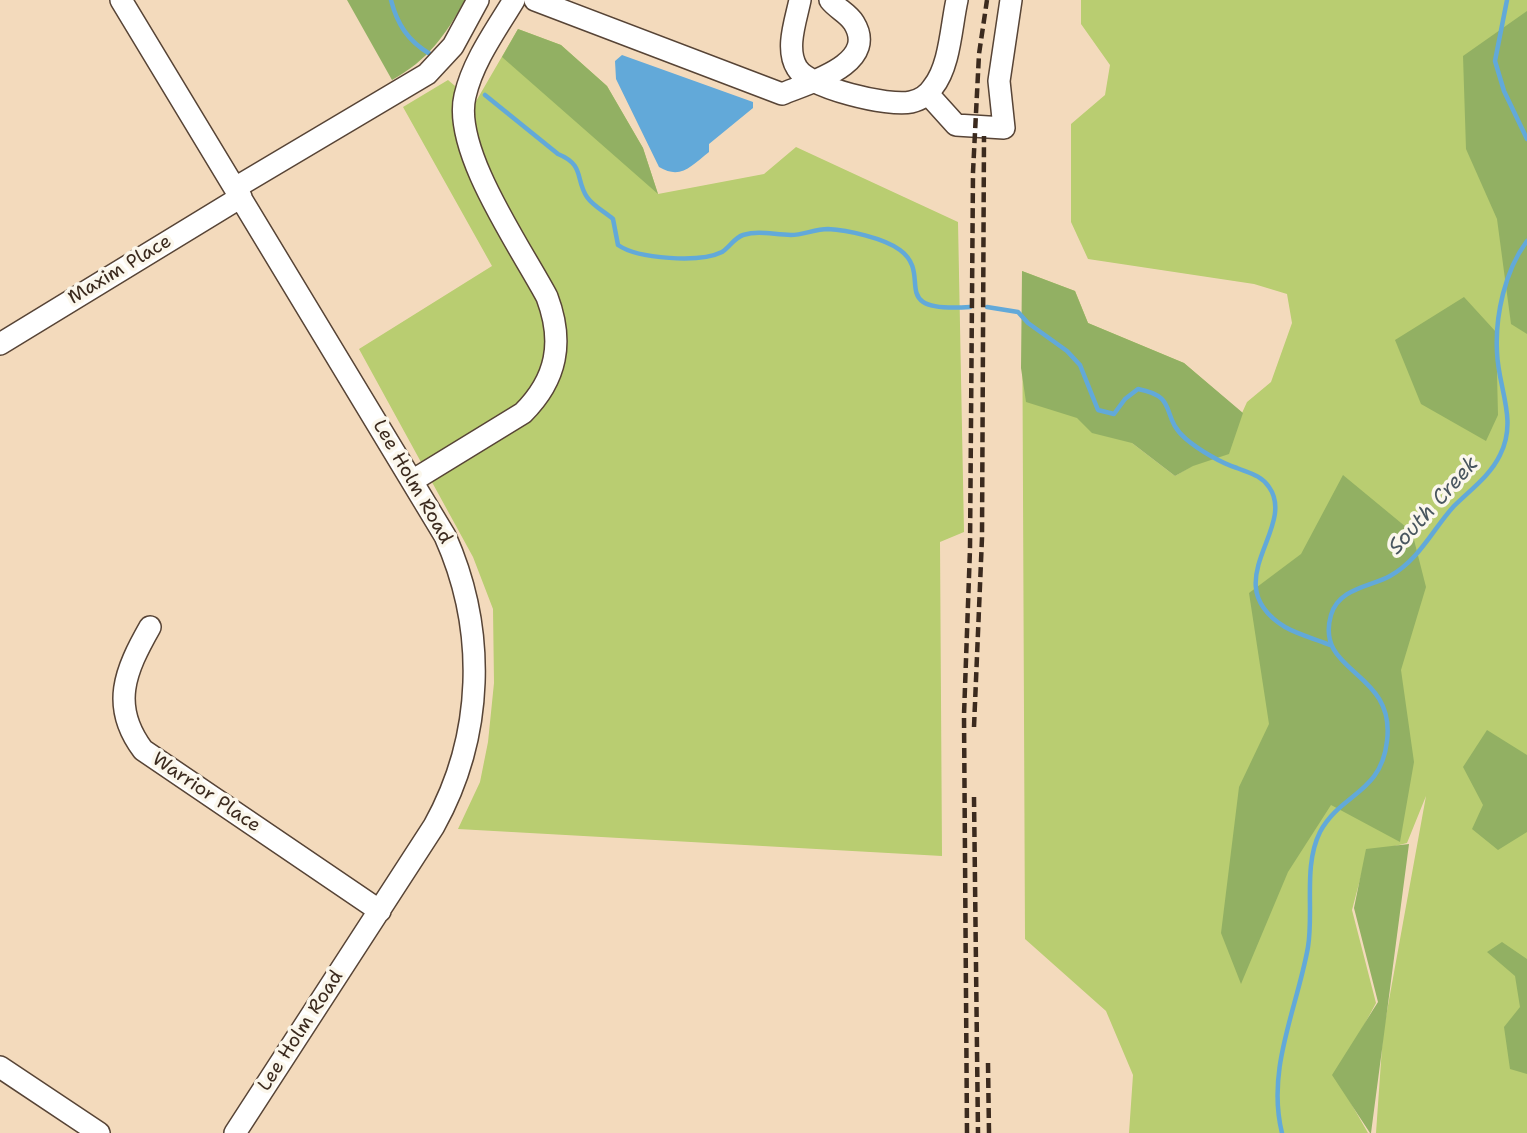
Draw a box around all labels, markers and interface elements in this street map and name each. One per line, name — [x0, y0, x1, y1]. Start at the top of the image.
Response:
street label: Maxim Place — [64, 230, 176, 310]
street label: Lee Holm Road — [367, 416, 457, 548]
water label: South Creek — [1384, 452, 1484, 560]
street label: Warrior Place — [147, 748, 265, 838]
street label: Lee Holm Road — [253, 966, 349, 1096]

